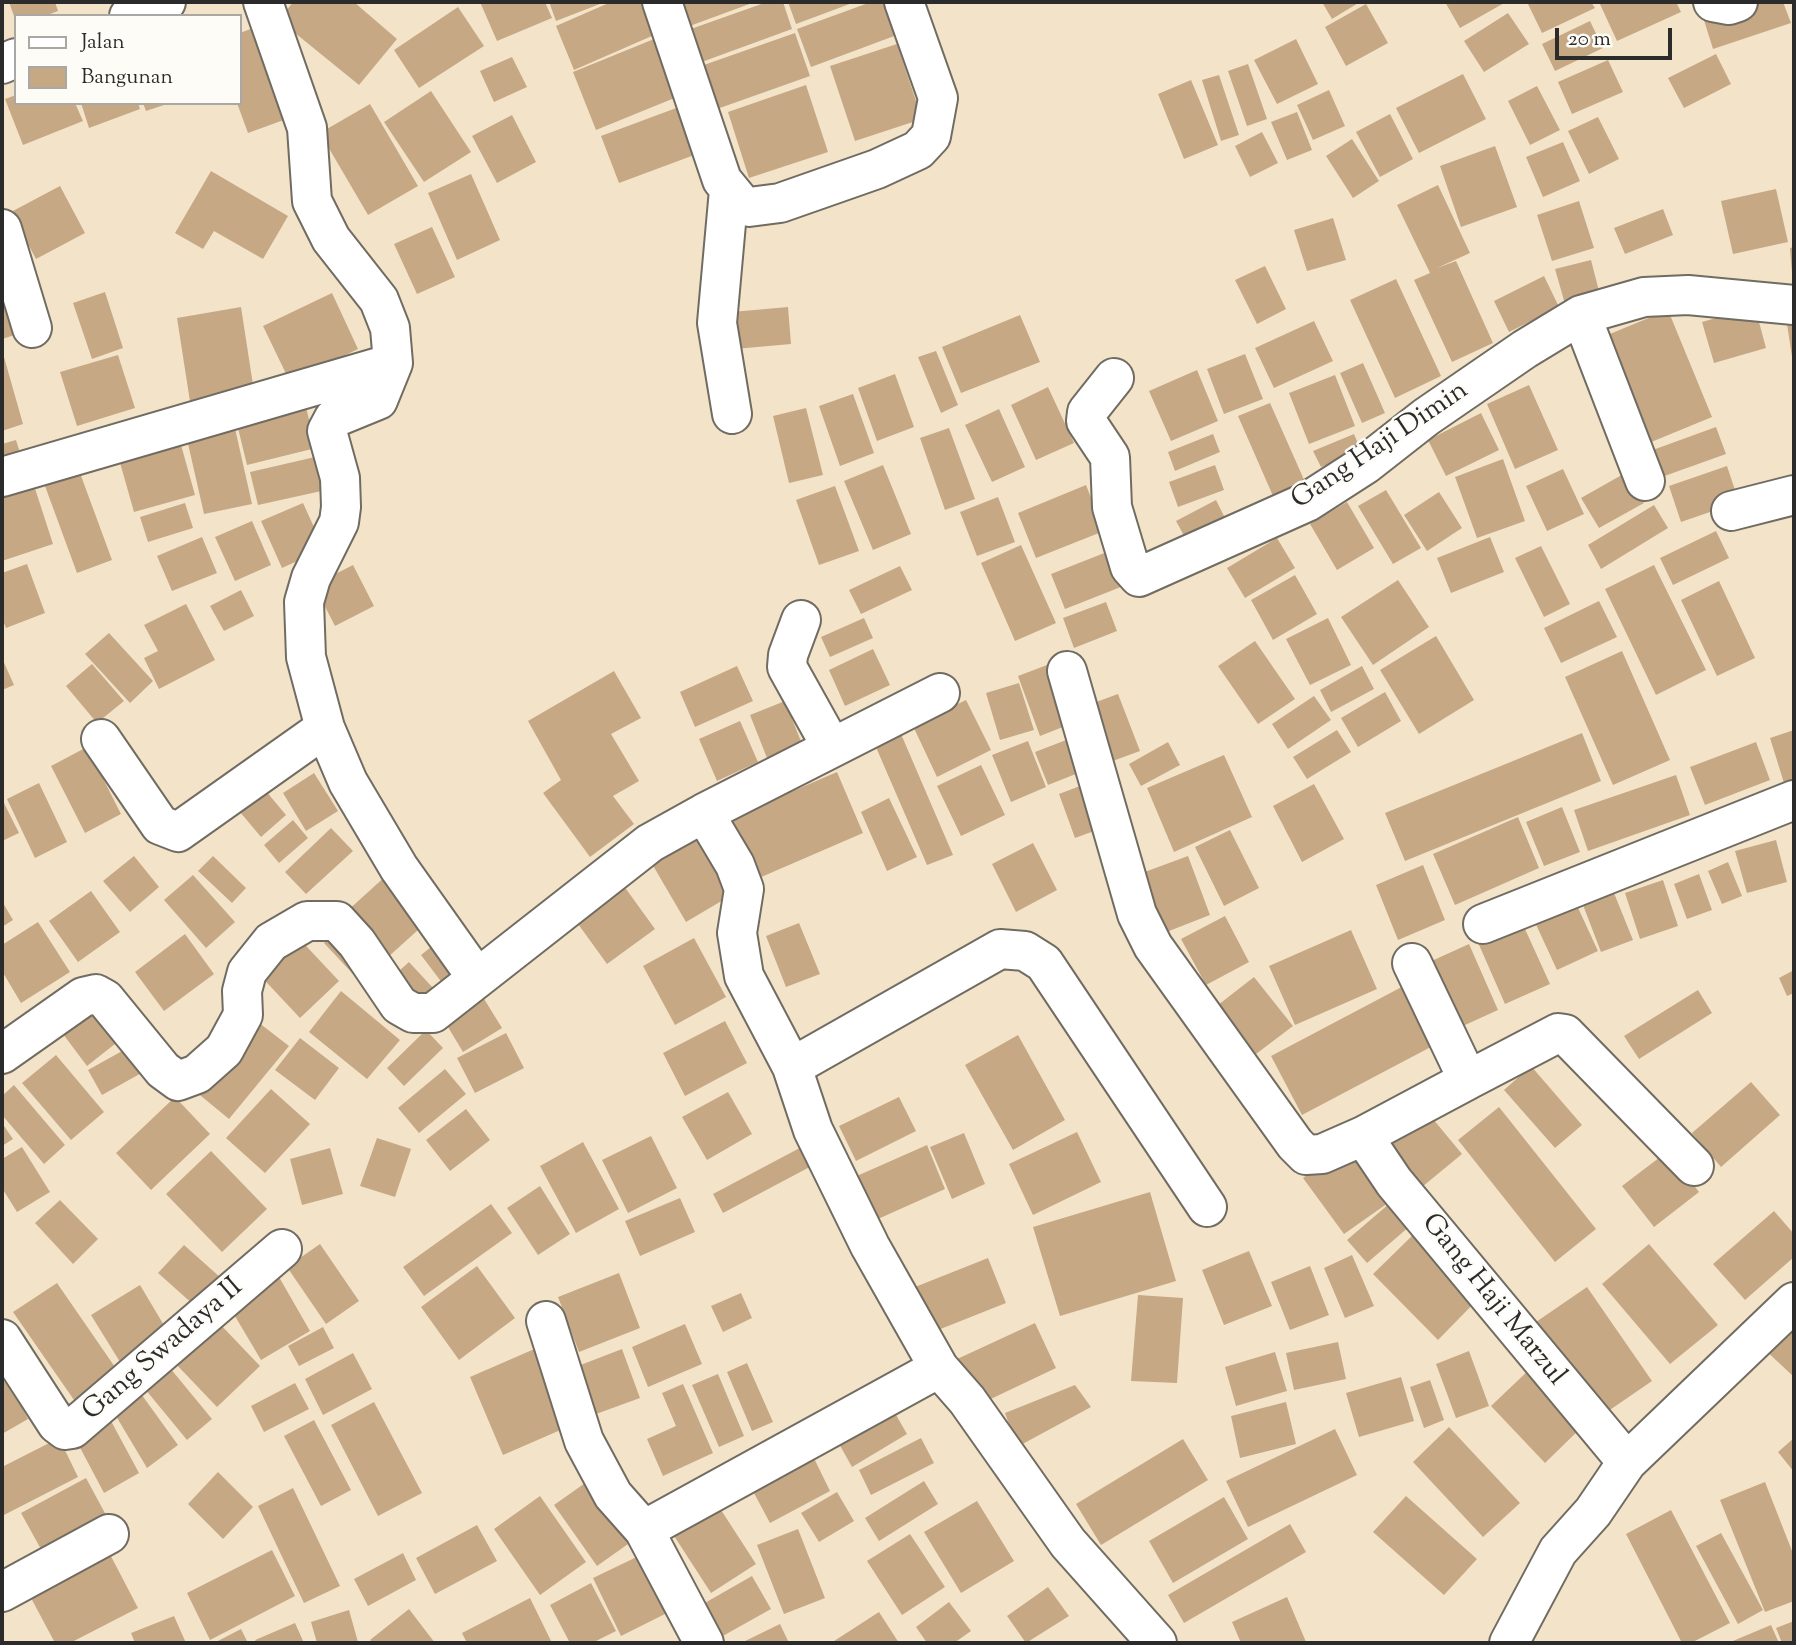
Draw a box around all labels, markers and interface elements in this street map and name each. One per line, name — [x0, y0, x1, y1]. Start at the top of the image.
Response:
legend — [14, 14, 242, 105]
scale bar — [1558, 14, 1675, 58]
text: 20 m — [1568, 25, 1611, 55]
text: Jalan — [81, 28, 125, 58]
text: Bangunan — [81, 63, 173, 93]
street label: Gang Haji Dimin — [1286, 375, 1476, 519]
street label: Gang Haji Marzul — [1412, 1208, 1572, 1394]
street label: Gang Swadaya II — [77, 1272, 251, 1430]

